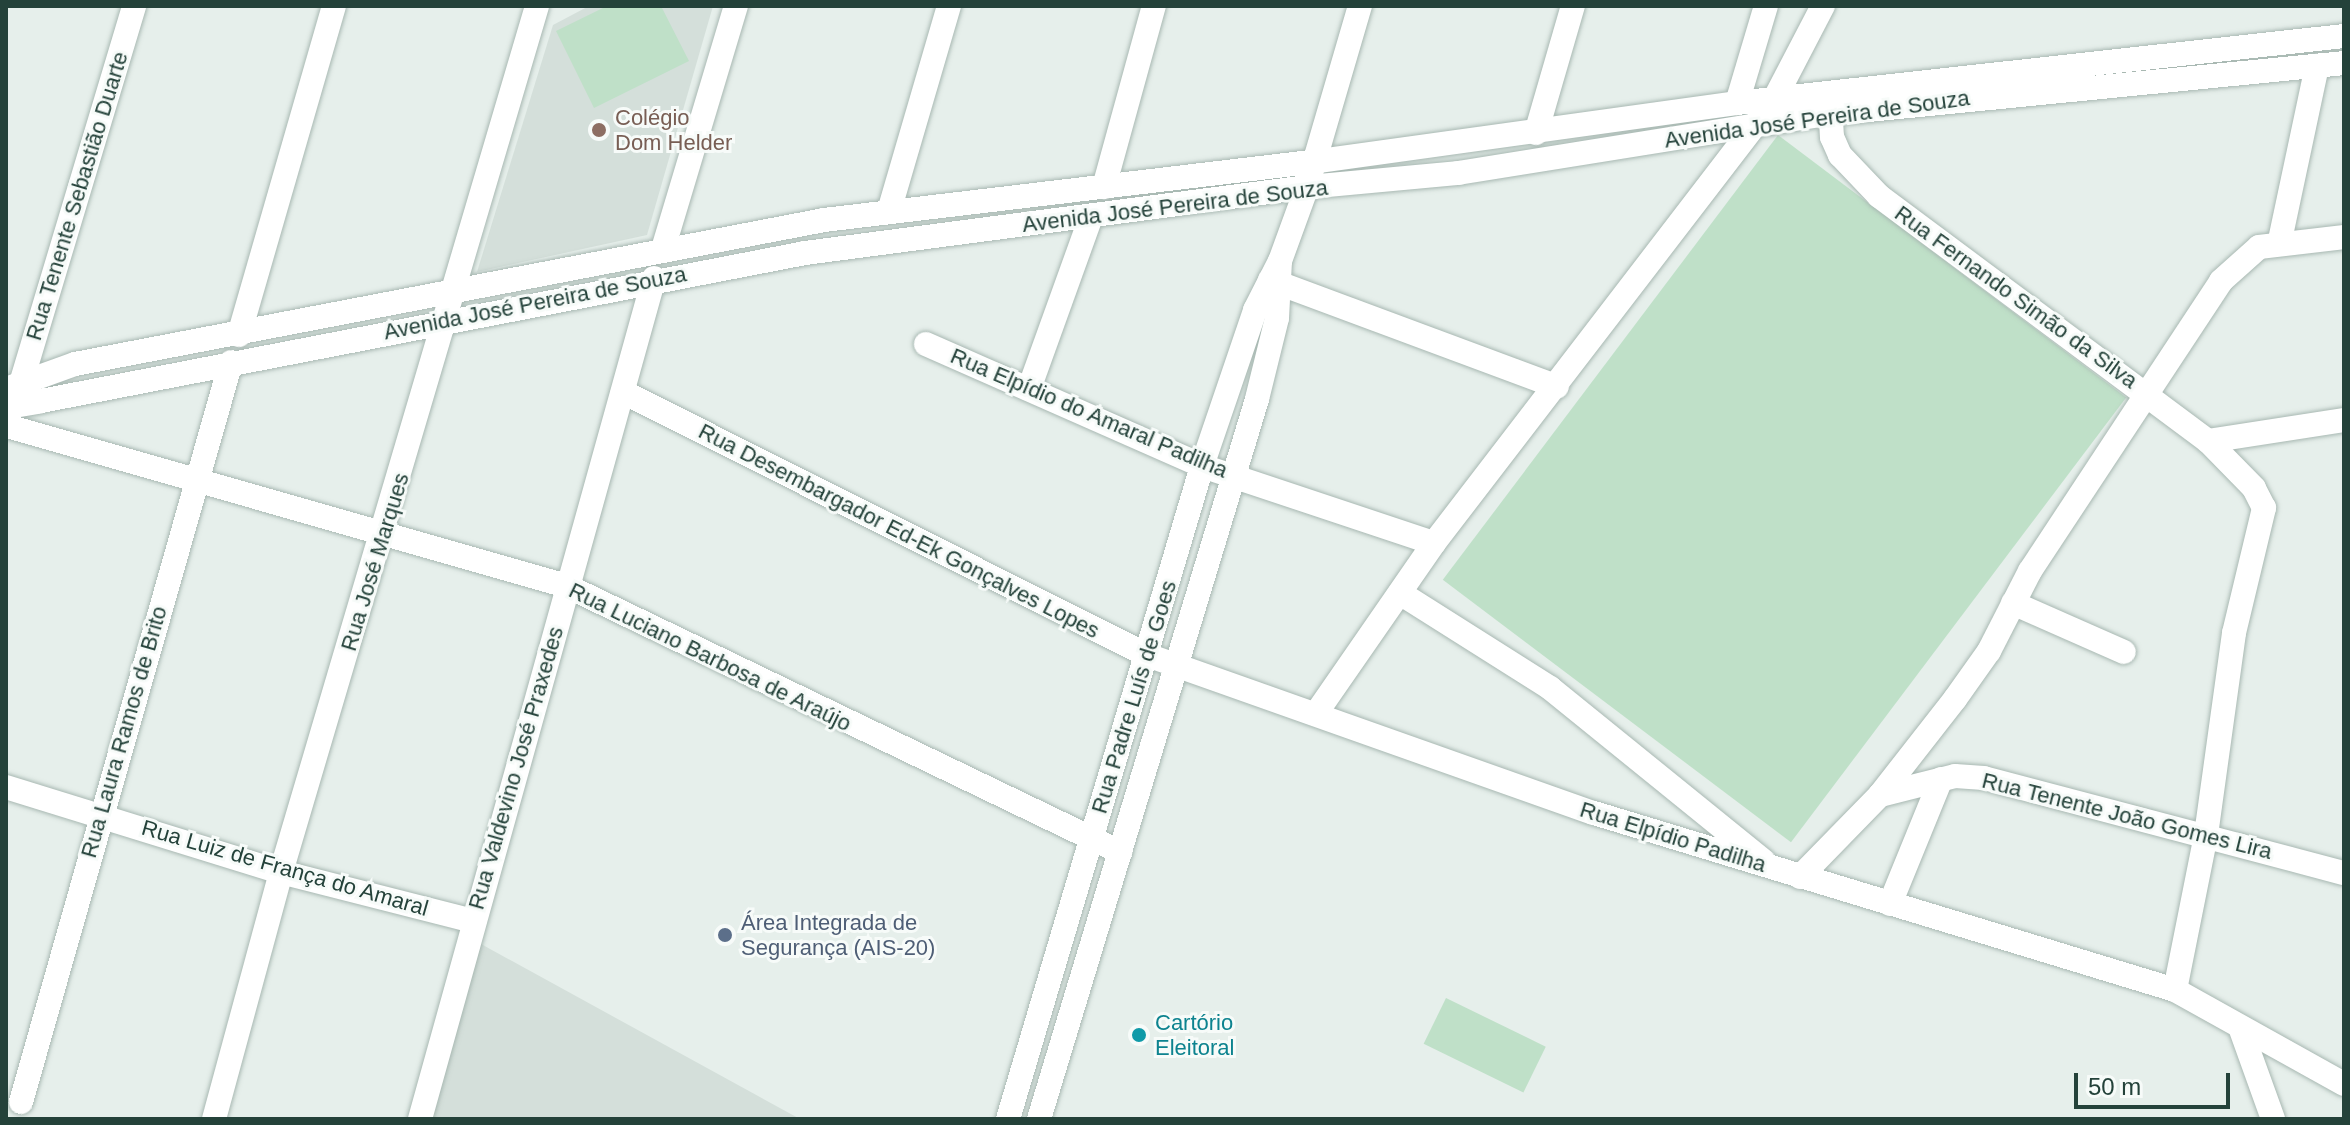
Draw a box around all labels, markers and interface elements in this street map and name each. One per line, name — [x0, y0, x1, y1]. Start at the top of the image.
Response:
street label: Rua Tenente Sebastião Duarte — [20, 48, 134, 344]
street label: Avenida José Pereira de Souza — [1663, 85, 1971, 153]
place label: Colégio Dom Helder — [615, 104, 732, 156]
marker: Colégio Dom Helder — [590, 121, 608, 139]
street label: Avenida José Pereira de Souza — [1021, 174, 1329, 238]
street label: Rua Fernando Simão da Silva — [1890, 200, 2142, 394]
street label: Avenida José Pereira de Souza — [381, 261, 689, 345]
street label: Rua Elpídio do Amaral Padilha — [946, 342, 1232, 484]
street label: Rua Desembargador Ed-Ek Gonçalves Lopes — [694, 418, 1104, 644]
street label: Rua José Marques — [335, 470, 415, 654]
street label: Rua Luciano Barbosa de Araújo — [564, 577, 856, 737]
street label: Rua Padre Luís de Goes — [1086, 577, 1182, 817]
street label: Rua Laura Ramos de Brito — [75, 603, 173, 861]
street label: Rua Valdevino José Praxedes — [463, 623, 569, 913]
street label: Rua Tenente João Gomes Lira — [1979, 767, 2275, 865]
street label: Rua Elpídio Padilha — [1577, 796, 1769, 878]
street label: Rua Luiz de França do Amaral — [138, 814, 432, 922]
place label: Área Integrada de Segurança (AIS-20) — [741, 909, 935, 960]
marker: Área Integrada de Segurança (AIS-20) — [716, 926, 734, 944]
place label: Cartório Eleitoral — [1155, 1009, 1234, 1060]
marker: Cartório Eleitoral — [1130, 1026, 1148, 1044]
scale bar — [2078, 1057, 2234, 1107]
text: 50 m — [2088, 1073, 2141, 1100]

